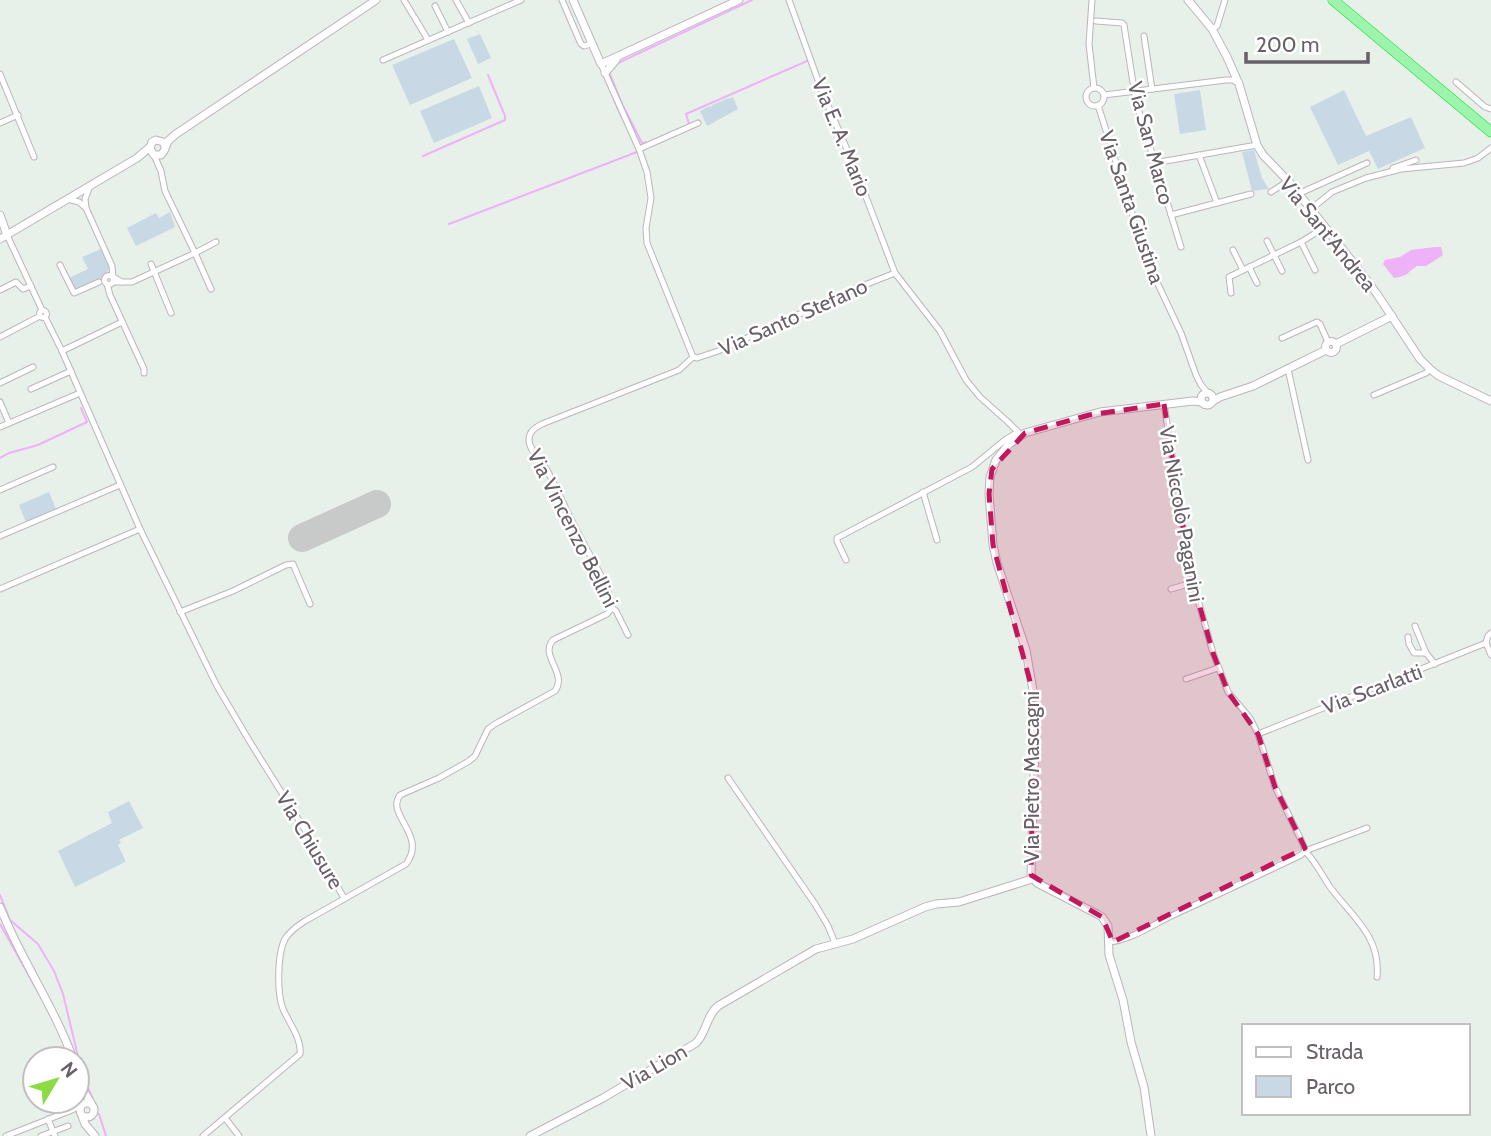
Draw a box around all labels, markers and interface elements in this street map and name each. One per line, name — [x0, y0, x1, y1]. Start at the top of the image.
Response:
scale bar — [1246, 21, 1368, 65]
text: 200 m — [1256, 32, 1319, 57]
street label: Via E. A. Mario — [807, 74, 877, 200]
street label: Via San Marco — [1123, 79, 1179, 207]
street label: Via Santa Giustina — [1094, 127, 1170, 287]
street label: Via Sant'Andrea — [1274, 172, 1382, 296]
street label: Via Santo Stefano — [715, 273, 871, 361]
street label: Via Niccolò Paganini — [1154, 424, 1210, 604]
street label: Via Vincenzo Bellini — [522, 445, 624, 611]
street label: Via Scarlatti — [1319, 659, 1425, 719]
street label: Via Pietro Mascagni — [1019, 691, 1044, 863]
street label: Via Chiusure — [271, 787, 349, 894]
legend — [1242, 1024, 1470, 1115]
street label: Via Lion — [617, 1038, 691, 1096]
text: Strada — [1306, 1039, 1363, 1064]
north arrow — [21, 1045, 91, 1115]
text: N — [56, 1057, 82, 1082]
text: Parco — [1306, 1074, 1355, 1099]

